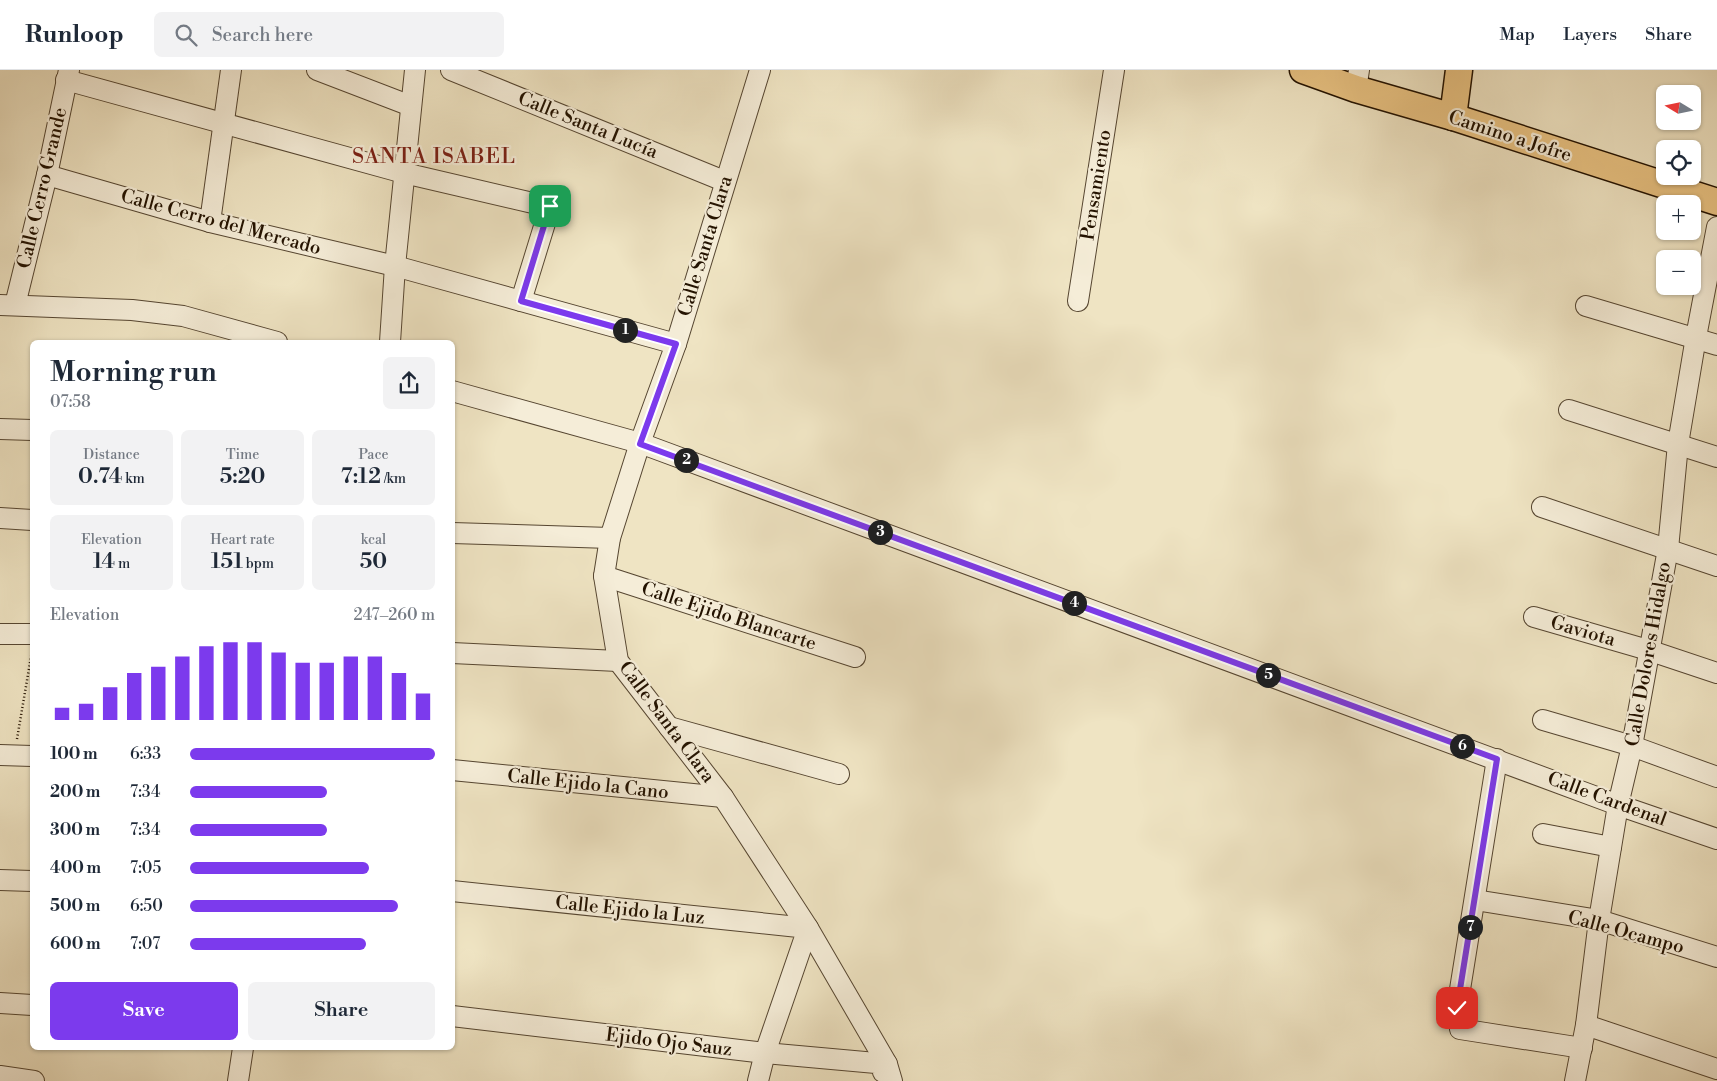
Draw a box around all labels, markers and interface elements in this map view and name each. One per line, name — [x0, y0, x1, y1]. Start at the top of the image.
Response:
search box — [154, 12, 504, 57]
text: Runloop — [25, 20, 124, 50]
icon: search — [172, 21, 200, 49]
text: Search here — [212, 23, 313, 47]
text: Map — [1500, 23, 1535, 46]
text: Layers — [1563, 23, 1617, 46]
text: Share — [1645, 23, 1692, 46]
north arrow — [1656, 85, 1701, 130]
map controls — [1656, 85, 1701, 295]
street label: Calle Santa Lucía — [515, 86, 662, 164]
street label: Calle Cerro Grande — [12, 105, 72, 271]
street label: Camino a Jofre — [1445, 105, 1575, 167]
street label: Pensamiento — [1075, 128, 1117, 242]
button: locate — [1656, 140, 1701, 185]
district label: SANTA ISABEL — [352, 144, 516, 170]
street label: Calle Santa Clara — [672, 172, 738, 319]
street label: Calle Cerro del Mercado — [118, 184, 324, 260]
pin — [529, 185, 571, 227]
icon: arrive — [536, 192, 564, 220]
button: + — [1656, 195, 1701, 240]
button: − — [1656, 250, 1701, 295]
pin: 1 — [612, 318, 638, 342]
text: 1 — [622, 321, 629, 339]
text: Morning run — [50, 355, 217, 390]
button: share — [383, 357, 435, 409]
text: 07:58 — [50, 392, 91, 412]
text: Distance — [83, 446, 140, 464]
text: Time — [226, 446, 259, 464]
text: Pace — [358, 446, 389, 464]
pin: 2 — [674, 448, 698, 472]
text: 2 — [682, 451, 691, 469]
text: 0.74 — [78, 464, 122, 490]
text: 5:20 — [220, 464, 265, 490]
text: 7:12 — [341, 464, 381, 490]
text: km — [122, 470, 145, 488]
text: /km — [381, 470, 406, 488]
pin: 3 — [868, 520, 892, 544]
text: 3 — [876, 523, 885, 541]
text: Elevation — [81, 531, 142, 549]
text: Heart rate — [210, 531, 275, 549]
text: kcal — [361, 531, 386, 549]
text: 14 — [93, 549, 115, 575]
text: 151 — [211, 549, 243, 575]
text: 50 — [360, 549, 387, 575]
text: m — [115, 555, 130, 573]
text: bpm — [243, 555, 274, 573]
street label: Calle Dolores Hidalgo — [1620, 560, 1676, 748]
street label: Calle Ejido Blancarte — [639, 576, 819, 656]
pin: 4 — [1062, 590, 1086, 616]
text: 4 — [1070, 594, 1079, 612]
text: Elevation — [50, 605, 119, 625]
text: 247–260 m — [353, 605, 435, 625]
street label: Gaviota — [1548, 610, 1619, 652]
street label: Calle Santa Clara — [614, 657, 721, 788]
pin: 5 — [1256, 662, 1280, 688]
text: 5 — [1264, 666, 1273, 684]
pin: 6 — [1450, 734, 1474, 758]
text: 6 — [1458, 737, 1467, 755]
text: 100 m — [50, 744, 98, 764]
text: 6:33 — [130, 744, 161, 764]
street label: Calle Ejido la Cano — [506, 764, 670, 804]
street label: Calle Cardenal — [1544, 766, 1670, 832]
text: 200 m — [50, 782, 100, 802]
text: 7:34 — [130, 782, 160, 802]
text: 300 m — [50, 820, 100, 840]
text: 7:34 — [130, 820, 160, 840]
text: 400 m — [50, 858, 101, 878]
text: 7:05 — [130, 858, 161, 878]
street label: Calle Ejido la Luz — [554, 890, 706, 930]
text: 500 m — [50, 896, 100, 916]
text: 6:50 — [130, 896, 163, 916]
street label: Calle Ocampo — [1565, 905, 1687, 959]
pin: 7 — [1458, 914, 1482, 940]
text: 7 — [1466, 918, 1475, 936]
text: 600 m — [50, 934, 100, 954]
text: 7:07 — [130, 934, 160, 954]
button: Save — [50, 982, 238, 1040]
button: Share — [248, 982, 435, 1040]
pin — [1436, 987, 1478, 1029]
icon: check — [1443, 994, 1471, 1022]
street label: Ejido Ojo Sauz — [604, 1022, 734, 1062]

